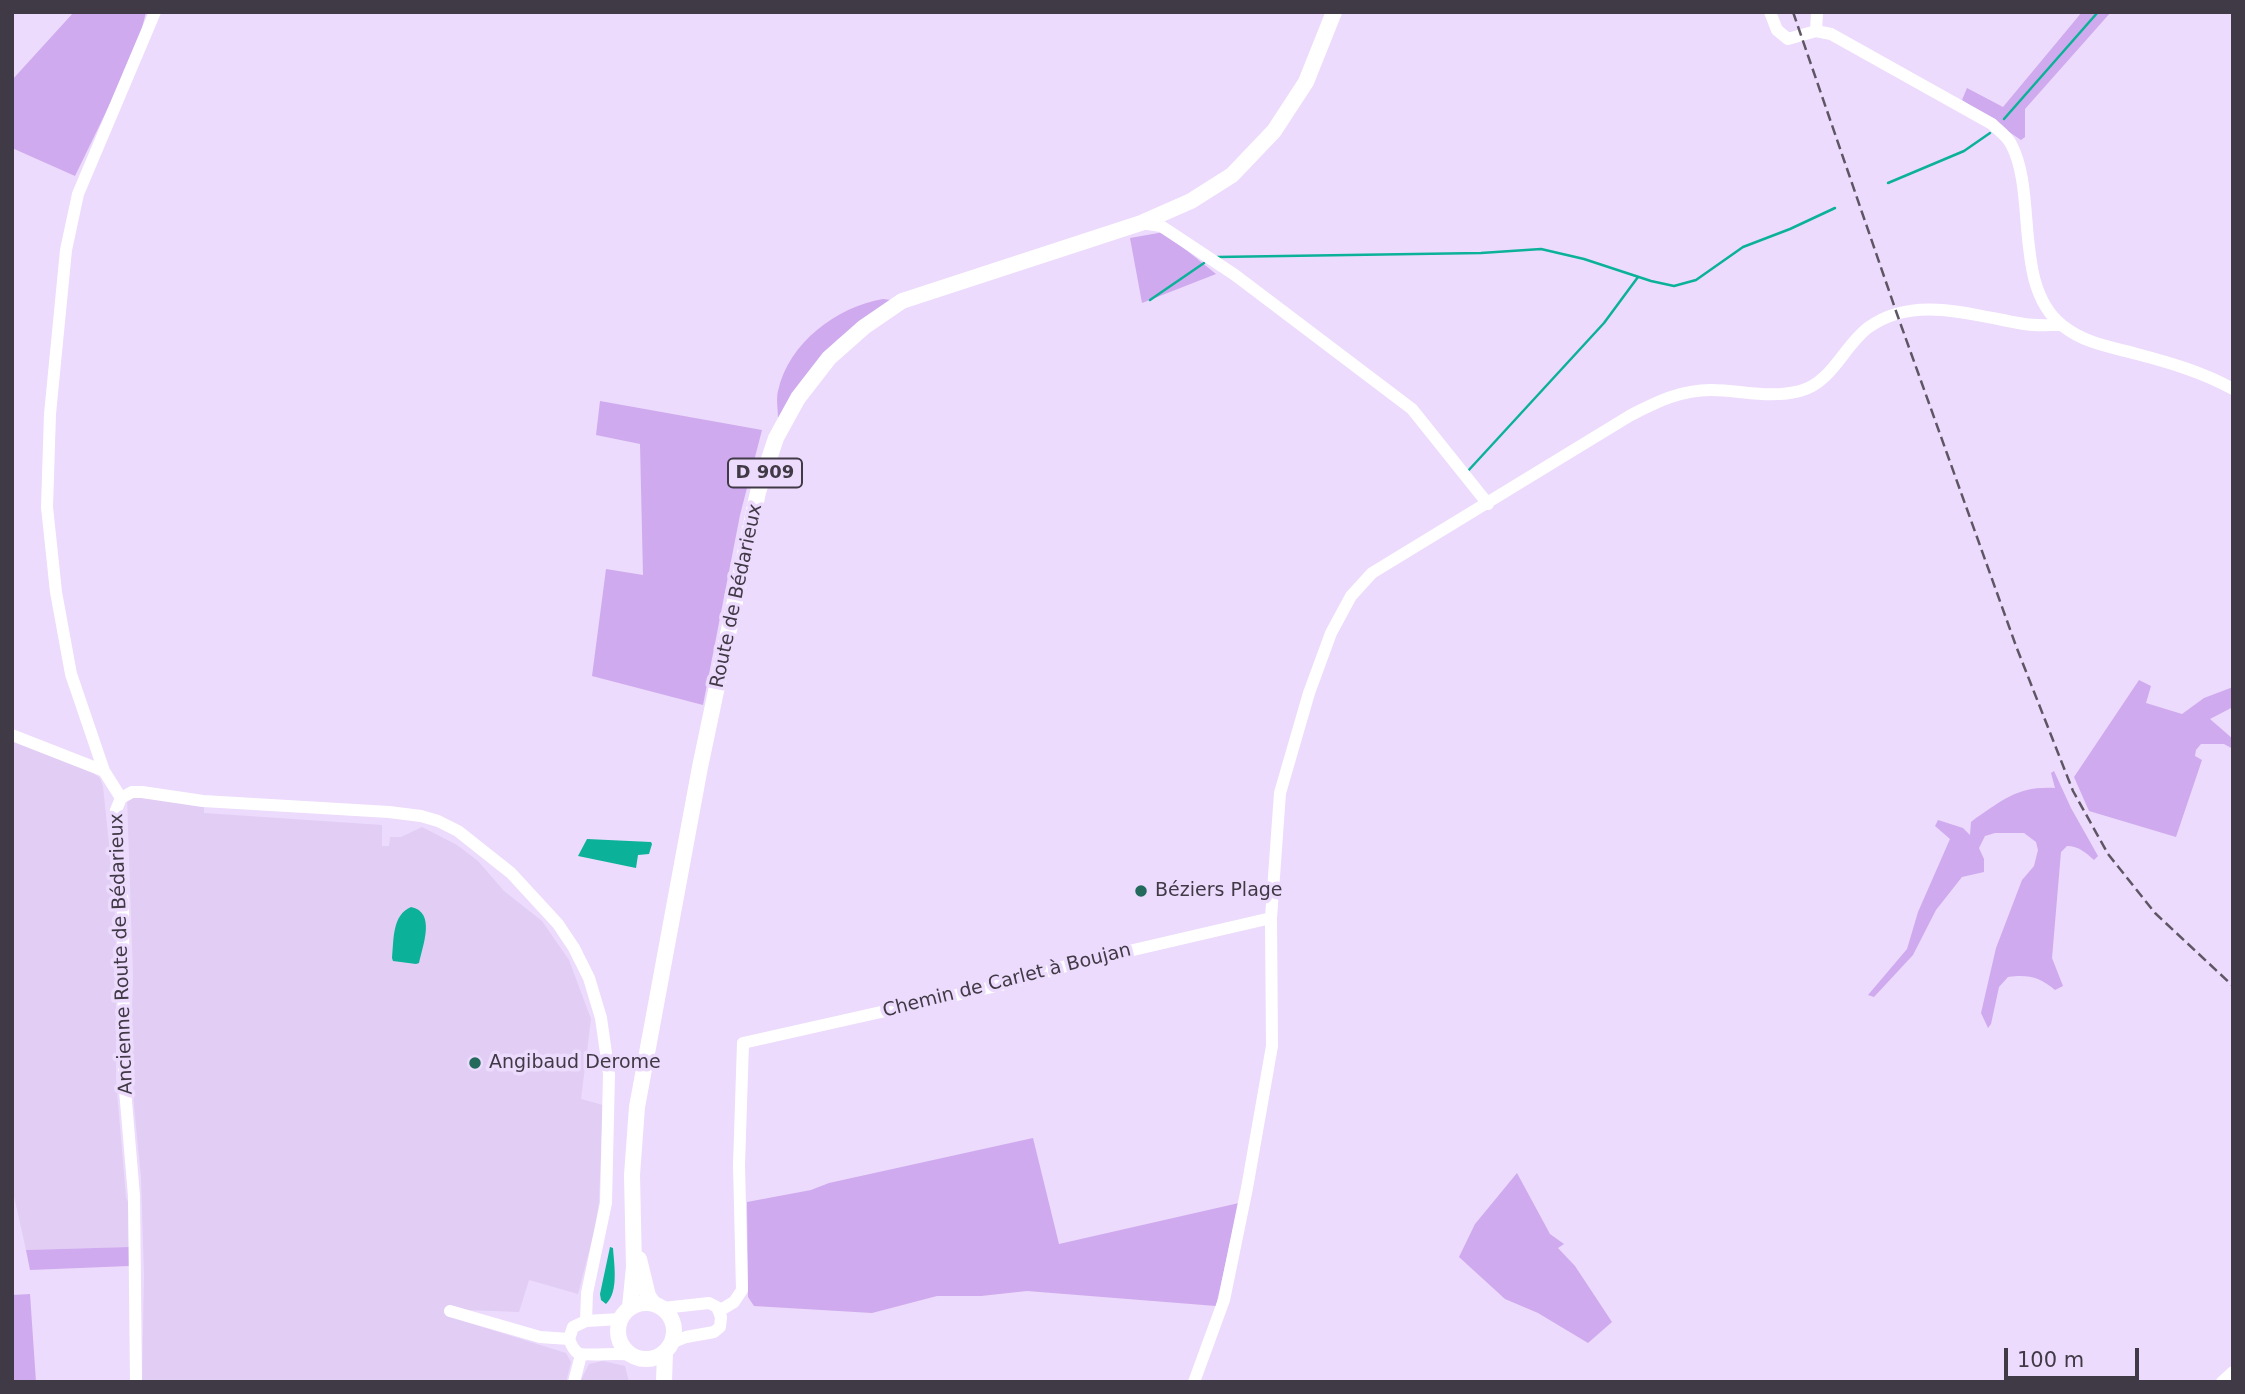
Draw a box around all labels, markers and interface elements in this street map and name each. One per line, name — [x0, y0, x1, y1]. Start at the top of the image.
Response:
road number: D 909 — [728, 458, 802, 488]
street label: Route de Bédarieux — [706, 502, 768, 690]
street label: Ancienne Route de Bédarieux — [106, 813, 138, 1095]
place label: Béziers Plage — [1155, 880, 1283, 902]
marker: Béziers Plage — [1133, 883, 1149, 899]
street label: Chemin de Carlet à Boujan — [880, 939, 1134, 1023]
place label: Angibaud Derome — [489, 1052, 661, 1074]
marker: Angibaud Derome — [467, 1055, 483, 1071]
scale bar — [2007, 1334, 2142, 1378]
text: 100 m — [2017, 1348, 2084, 1372]

